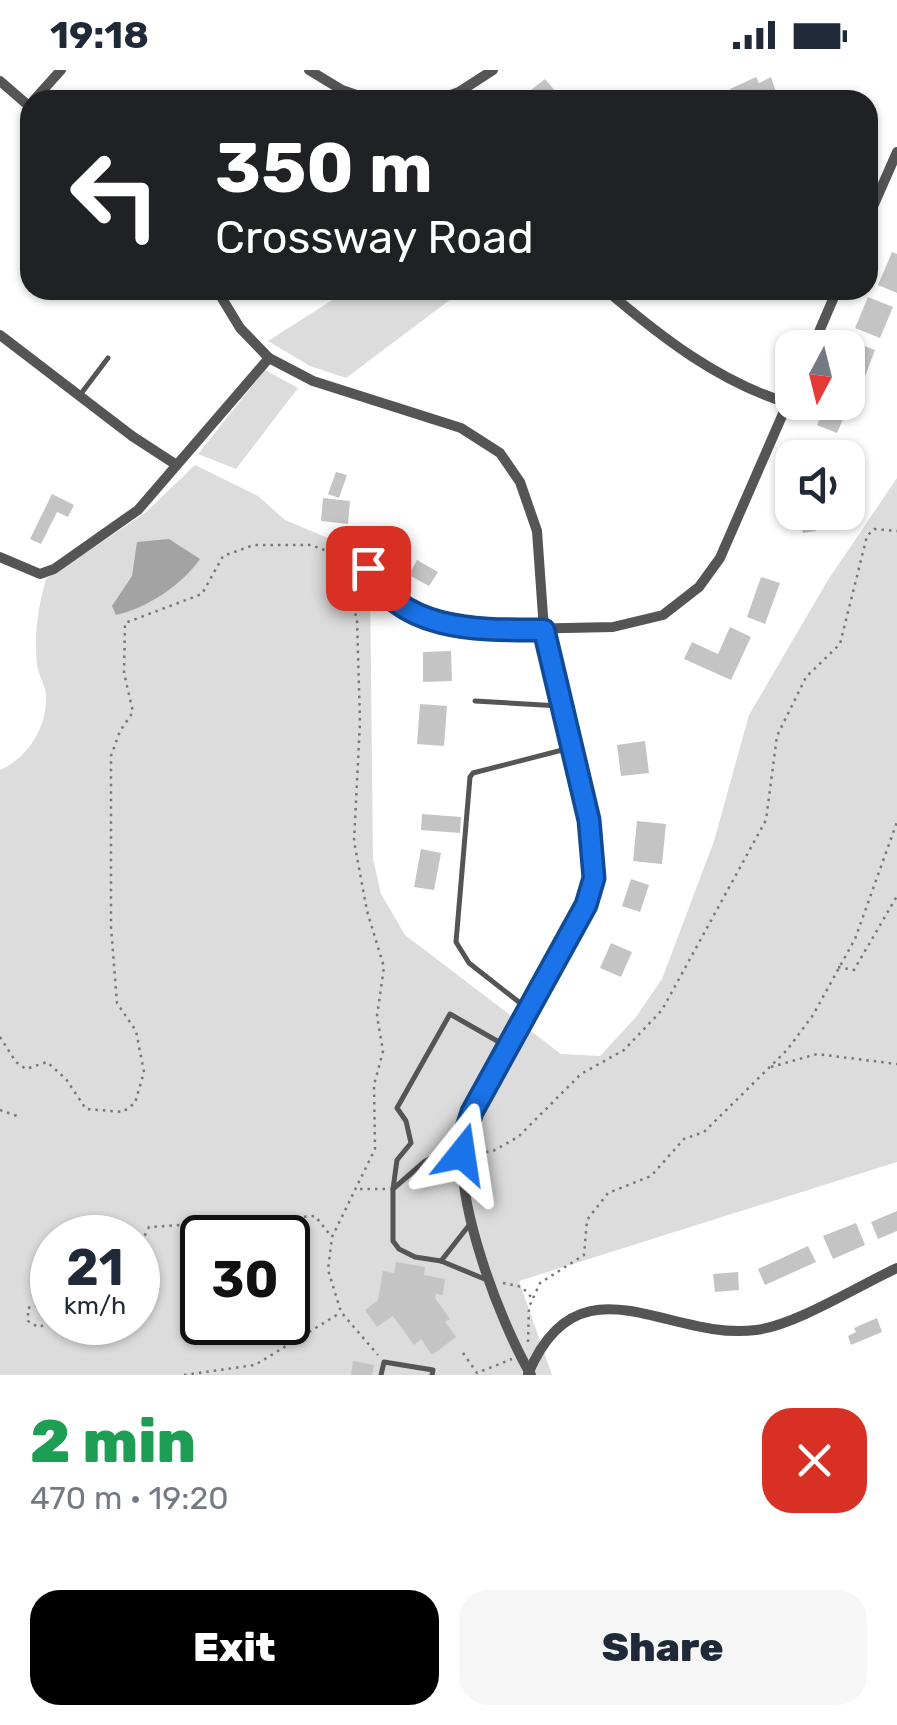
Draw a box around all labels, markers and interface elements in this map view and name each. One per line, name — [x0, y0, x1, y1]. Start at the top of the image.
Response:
text: 19:18 — [50, 12, 149, 58]
text: 350 m — [215, 127, 433, 210]
icon: left — [50, 130, 180, 260]
text: Crossway Road — [215, 211, 534, 264]
north arrow — [775, 330, 865, 420]
map controls — [775, 330, 865, 530]
button: sound — [775, 440, 865, 530]
pin — [326, 526, 411, 611]
icon: arrive — [341, 541, 396, 596]
position arrow — [410, 1102, 514, 1206]
speed limit sign: 30 — [180, 1215, 310, 1345]
text: 21 — [66, 1238, 124, 1298]
text: km/h — [64, 1291, 126, 1320]
text: 2 min — [30, 1406, 196, 1477]
button: close — [762, 1408, 867, 1513]
text: 470 m · 19:20 — [30, 1479, 229, 1517]
button: Exit — [30, 1590, 439, 1705]
button: Share — [459, 1590, 867, 1705]

